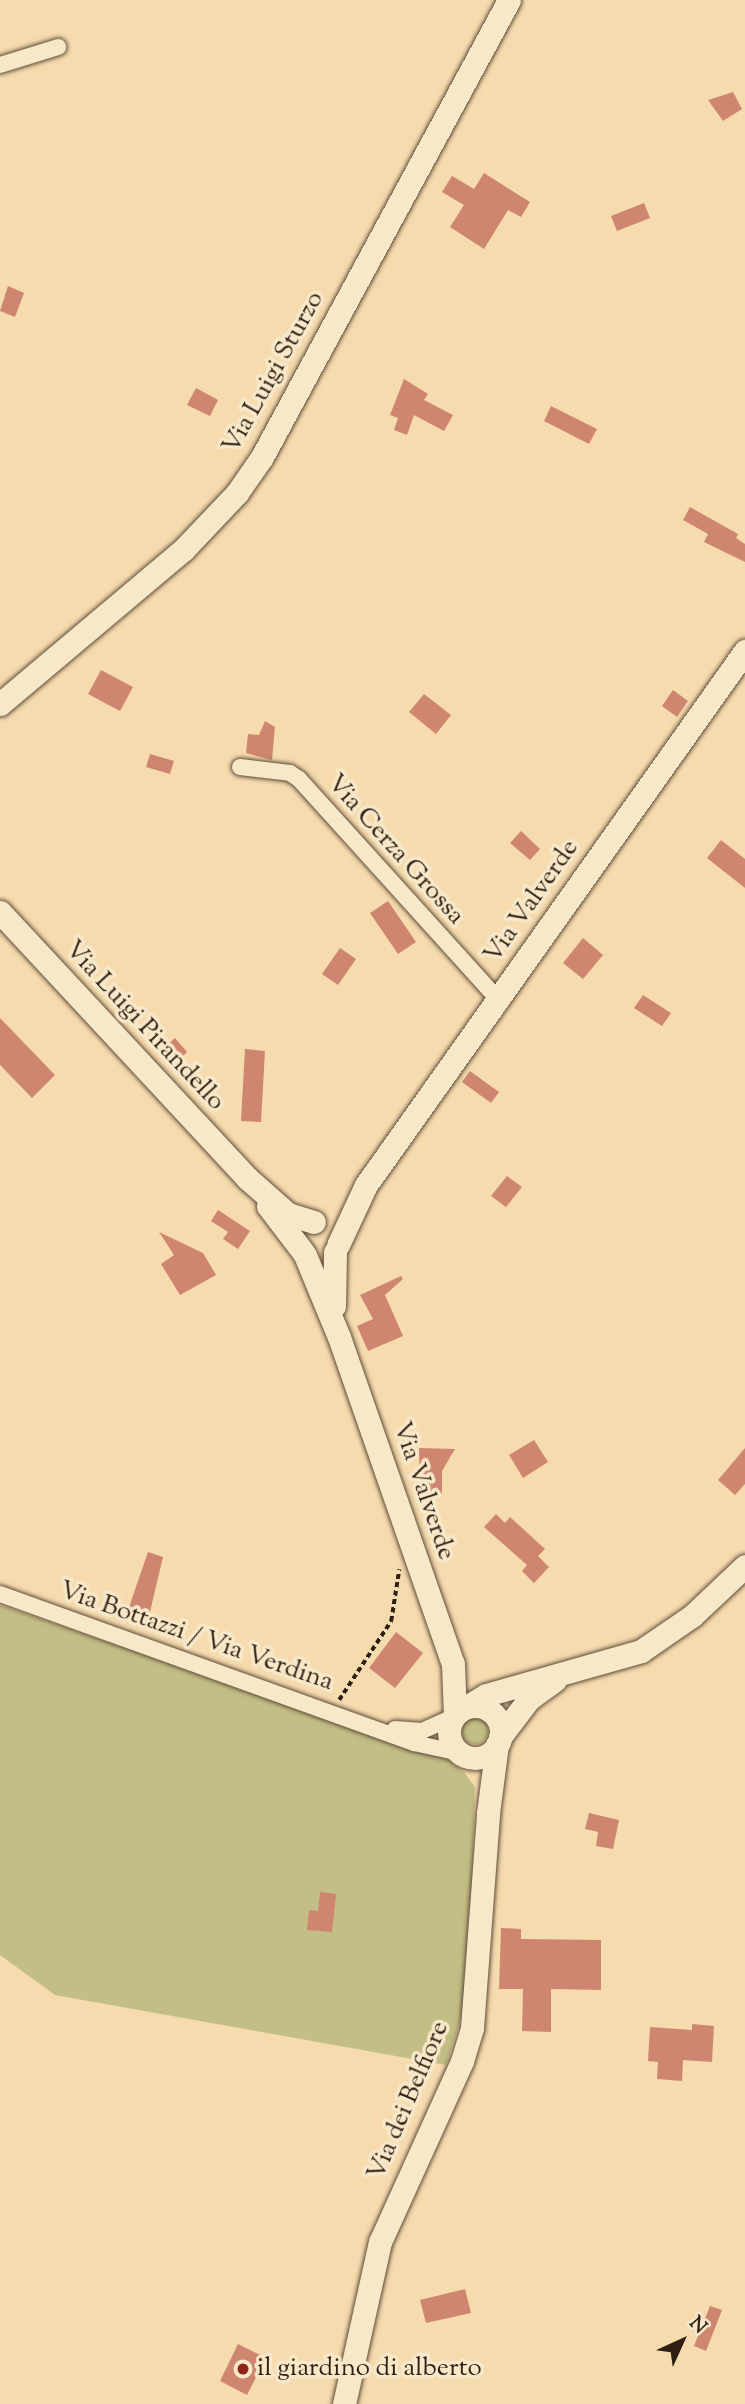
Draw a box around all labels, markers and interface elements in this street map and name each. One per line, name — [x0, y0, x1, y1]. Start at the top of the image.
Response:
street label: Via Luigi Sturzo — [216, 286, 332, 460]
street label: Via Cerza Grossa — [319, 768, 471, 932]
street label: Via Valverde — [478, 834, 586, 970]
street label: Via Luigi Pirandello — [57, 934, 231, 1118]
street label: Via Valverde — [385, 1418, 461, 1564]
street label: Via Bottazzi / Via Verdina — [55, 1575, 337, 1699]
street label: Via dei Belfiore — [362, 2017, 456, 2185]
north arrow — [647, 2306, 717, 2376]
text: N — [682, 2311, 712, 2341]
place label: il giardino di alberto — [257, 2353, 482, 2385]
marker: il giardino di alberto — [235, 2361, 251, 2377]

